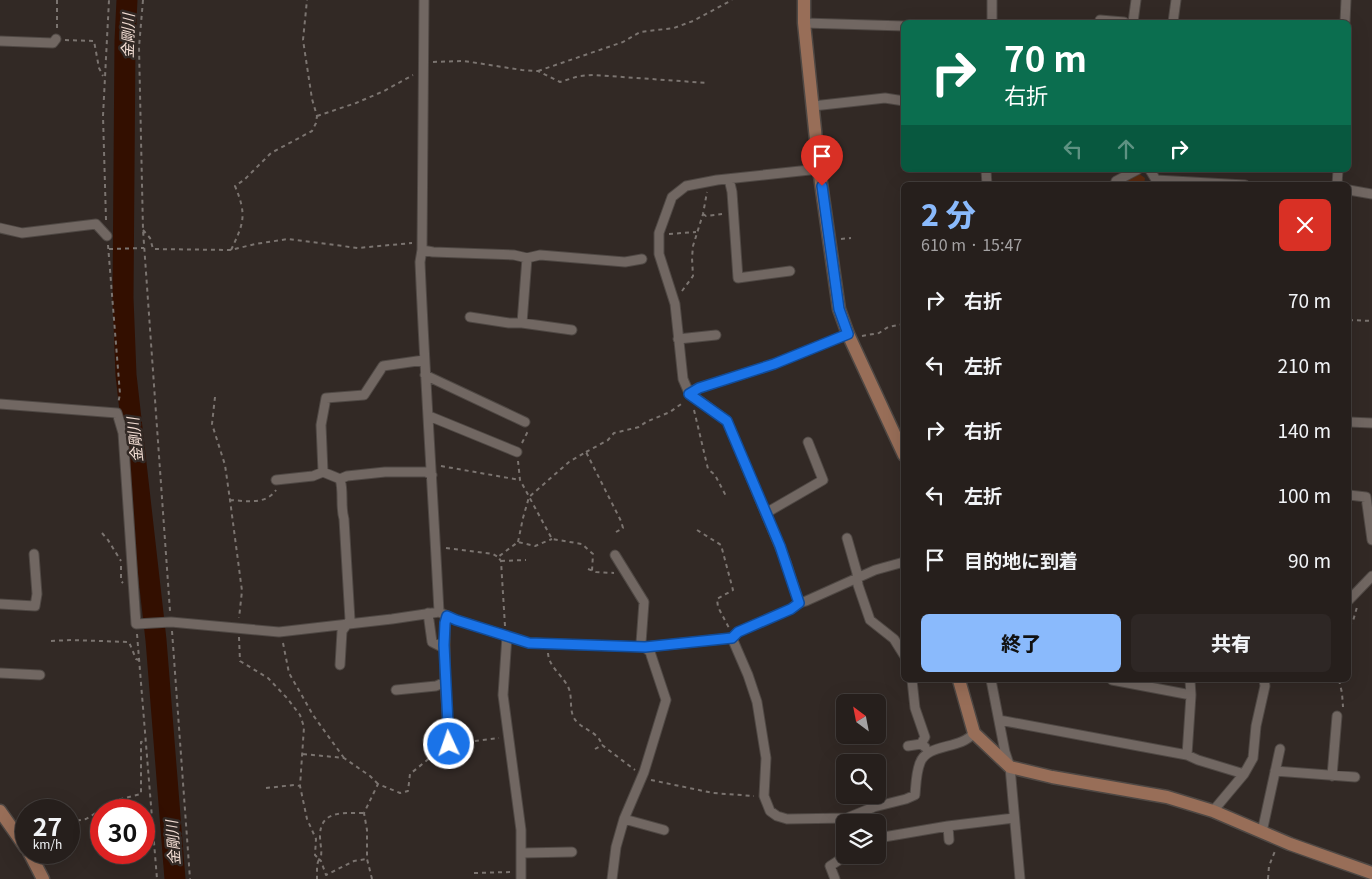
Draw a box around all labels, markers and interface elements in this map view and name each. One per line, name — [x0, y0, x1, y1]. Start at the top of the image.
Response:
water label: 金剛川 — [116, 11, 138, 59]
text: 70 m — [1004, 31, 1087, 82]
icon: right — [921, 40, 986, 105]
text: 右折 — [1004, 78, 1048, 110]
pin — [801, 135, 843, 186]
icon: left — [1059, 135, 1087, 163]
icon: ahead — [1112, 135, 1140, 163]
icon: right — [1165, 135, 1193, 163]
icon: arrive — [808, 142, 836, 170]
text: 2 分 — [921, 191, 976, 235]
button: close — [1279, 199, 1331, 251]
text: 610 m · 15:47 — [921, 232, 1022, 256]
icon: right — [921, 286, 949, 314]
text: 右折 — [964, 286, 1002, 313]
text: 70 m — [1288, 286, 1331, 313]
icon: left — [921, 351, 949, 379]
text: 左折 — [964, 351, 1002, 378]
text: 210 m — [1278, 351, 1331, 378]
water label: 金剛川 — [121, 415, 147, 463]
icon: right — [921, 416, 949, 444]
text: 右折 — [964, 416, 1002, 443]
text: 140 m — [1278, 416, 1331, 443]
icon: left — [921, 481, 949, 509]
text: 左折 — [964, 481, 1002, 508]
text: 100 m — [1278, 481, 1331, 508]
icon: arrive — [921, 546, 949, 574]
text: 目的地に到着 — [964, 546, 1078, 573]
text: 90 m — [1288, 546, 1331, 573]
button: 終了 — [921, 614, 1121, 672]
button: 共有 — [1131, 614, 1331, 672]
north arrow — [836, 694, 886, 744]
map controls — [836, 694, 886, 864]
position arrow — [422, 717, 474, 769]
button: search — [836, 754, 886, 804]
speed limit sign: 30 — [90, 799, 155, 864]
text: 27 — [33, 807, 62, 843]
button: layers — [836, 814, 886, 864]
water label: 金剛川 — [160, 818, 184, 866]
text: km/h — [33, 835, 62, 852]

